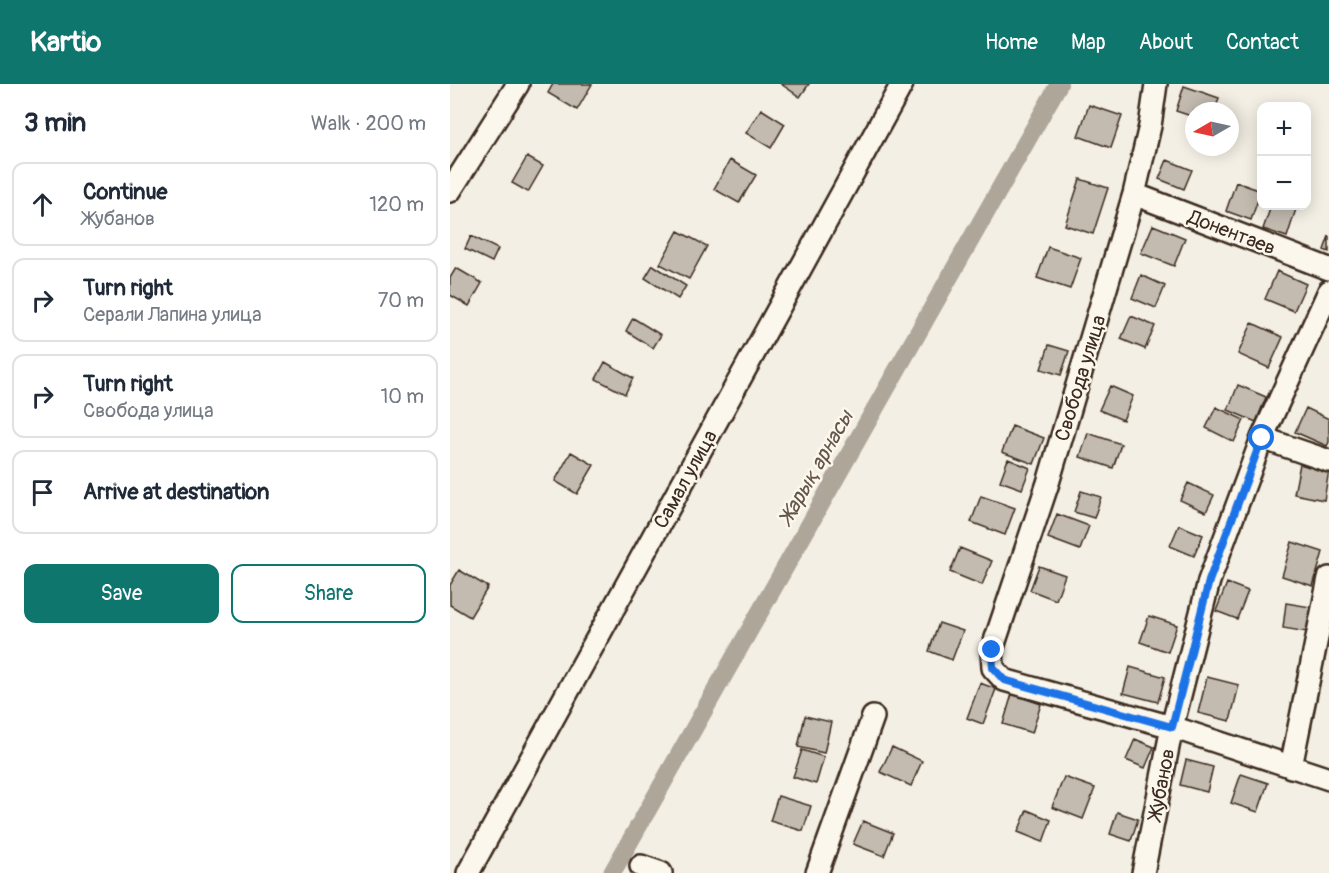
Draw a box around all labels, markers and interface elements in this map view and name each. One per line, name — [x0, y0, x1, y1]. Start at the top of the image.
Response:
text: Kartio — [30, 25, 101, 60]
text: Home — [985, 29, 1038, 56]
text: Map — [1071, 29, 1106, 56]
text: About — [1139, 29, 1193, 56]
text: Contact — [1226, 29, 1299, 56]
north arrow — [1185, 102, 1239, 156]
map controls — [1257, 102, 1311, 210]
button: + — [1257, 102, 1311, 156]
text: 3 min — [24, 107, 86, 139]
text: Walk · 200 m — [311, 111, 426, 136]
button: − — [1257, 156, 1311, 210]
text: Continue — [83, 178, 167, 206]
icon: ahead — [26, 188, 59, 221]
text: 120 m — [369, 192, 424, 217]
street label: Донентаев — [1184, 204, 1279, 261]
text: Жубанов — [83, 206, 155, 231]
text: Turn right — [83, 274, 173, 302]
icon: right — [26, 284, 59, 317]
text: 70 m — [378, 288, 424, 313]
text: Серали Лапина улица — [83, 302, 262, 327]
street label: Свобода улица — [1049, 312, 1112, 444]
text: Turn right — [83, 370, 173, 398]
icon: right — [26, 380, 59, 413]
text: 10 m — [380, 384, 424, 409]
text: Свобода улица — [83, 398, 214, 423]
water label: Жарық арнасы — [772, 405, 860, 531]
route start — [1248, 424, 1274, 450]
street label: Самал улица — [648, 426, 723, 533]
icon: arrive — [26, 476, 59, 509]
text: Arrive at destination — [83, 478, 269, 506]
button: Save — [24, 564, 219, 623]
button: Share — [231, 564, 426, 623]
route end — [978, 636, 1004, 662]
street label: Жубанов — [1142, 746, 1181, 825]

